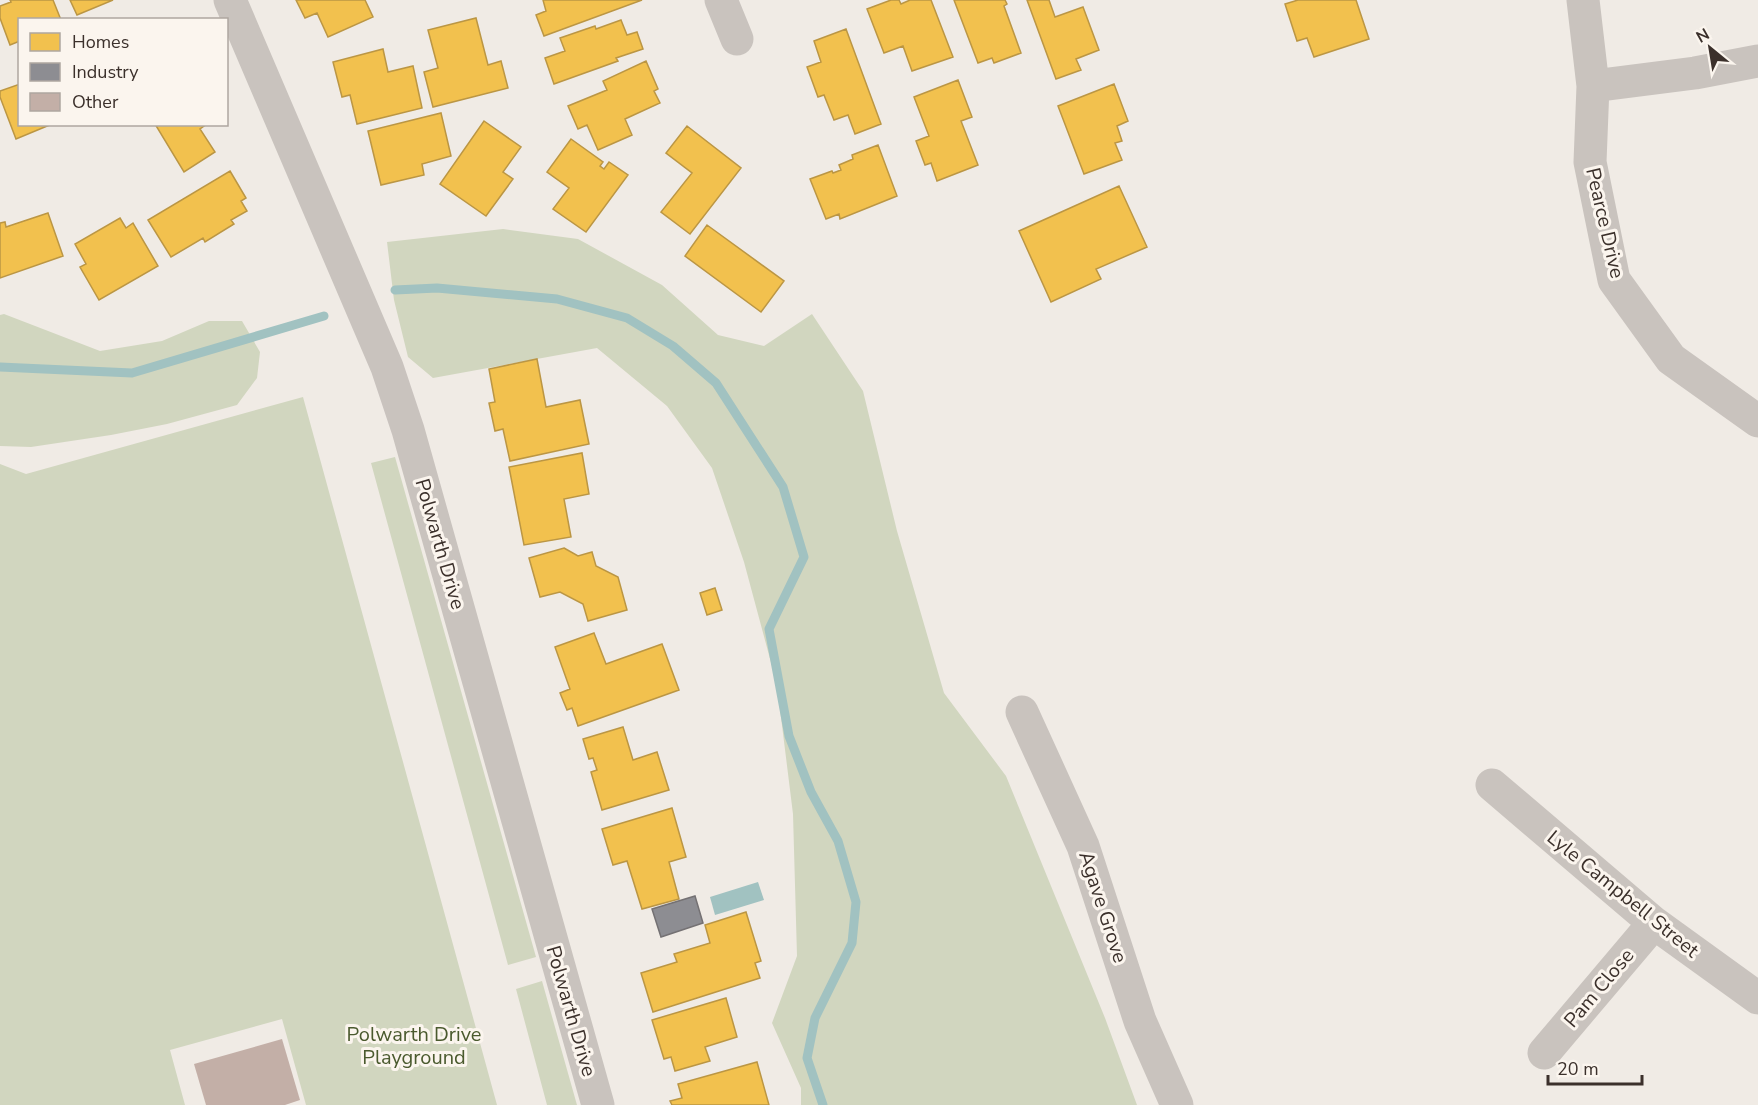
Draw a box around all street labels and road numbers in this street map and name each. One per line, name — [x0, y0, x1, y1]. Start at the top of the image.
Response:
street label: Pearce Drive — [1579, 165, 1631, 281]
street label: Polwarth Drive — [408, 475, 472, 613]
street label: Lyle Campbell Street — [1541, 824, 1705, 964]
street label: Agave Grove — [1072, 848, 1134, 966]
street label: Polwarth Drive — [539, 942, 603, 1080]
street label: Pam Close — [1558, 943, 1640, 1033]

